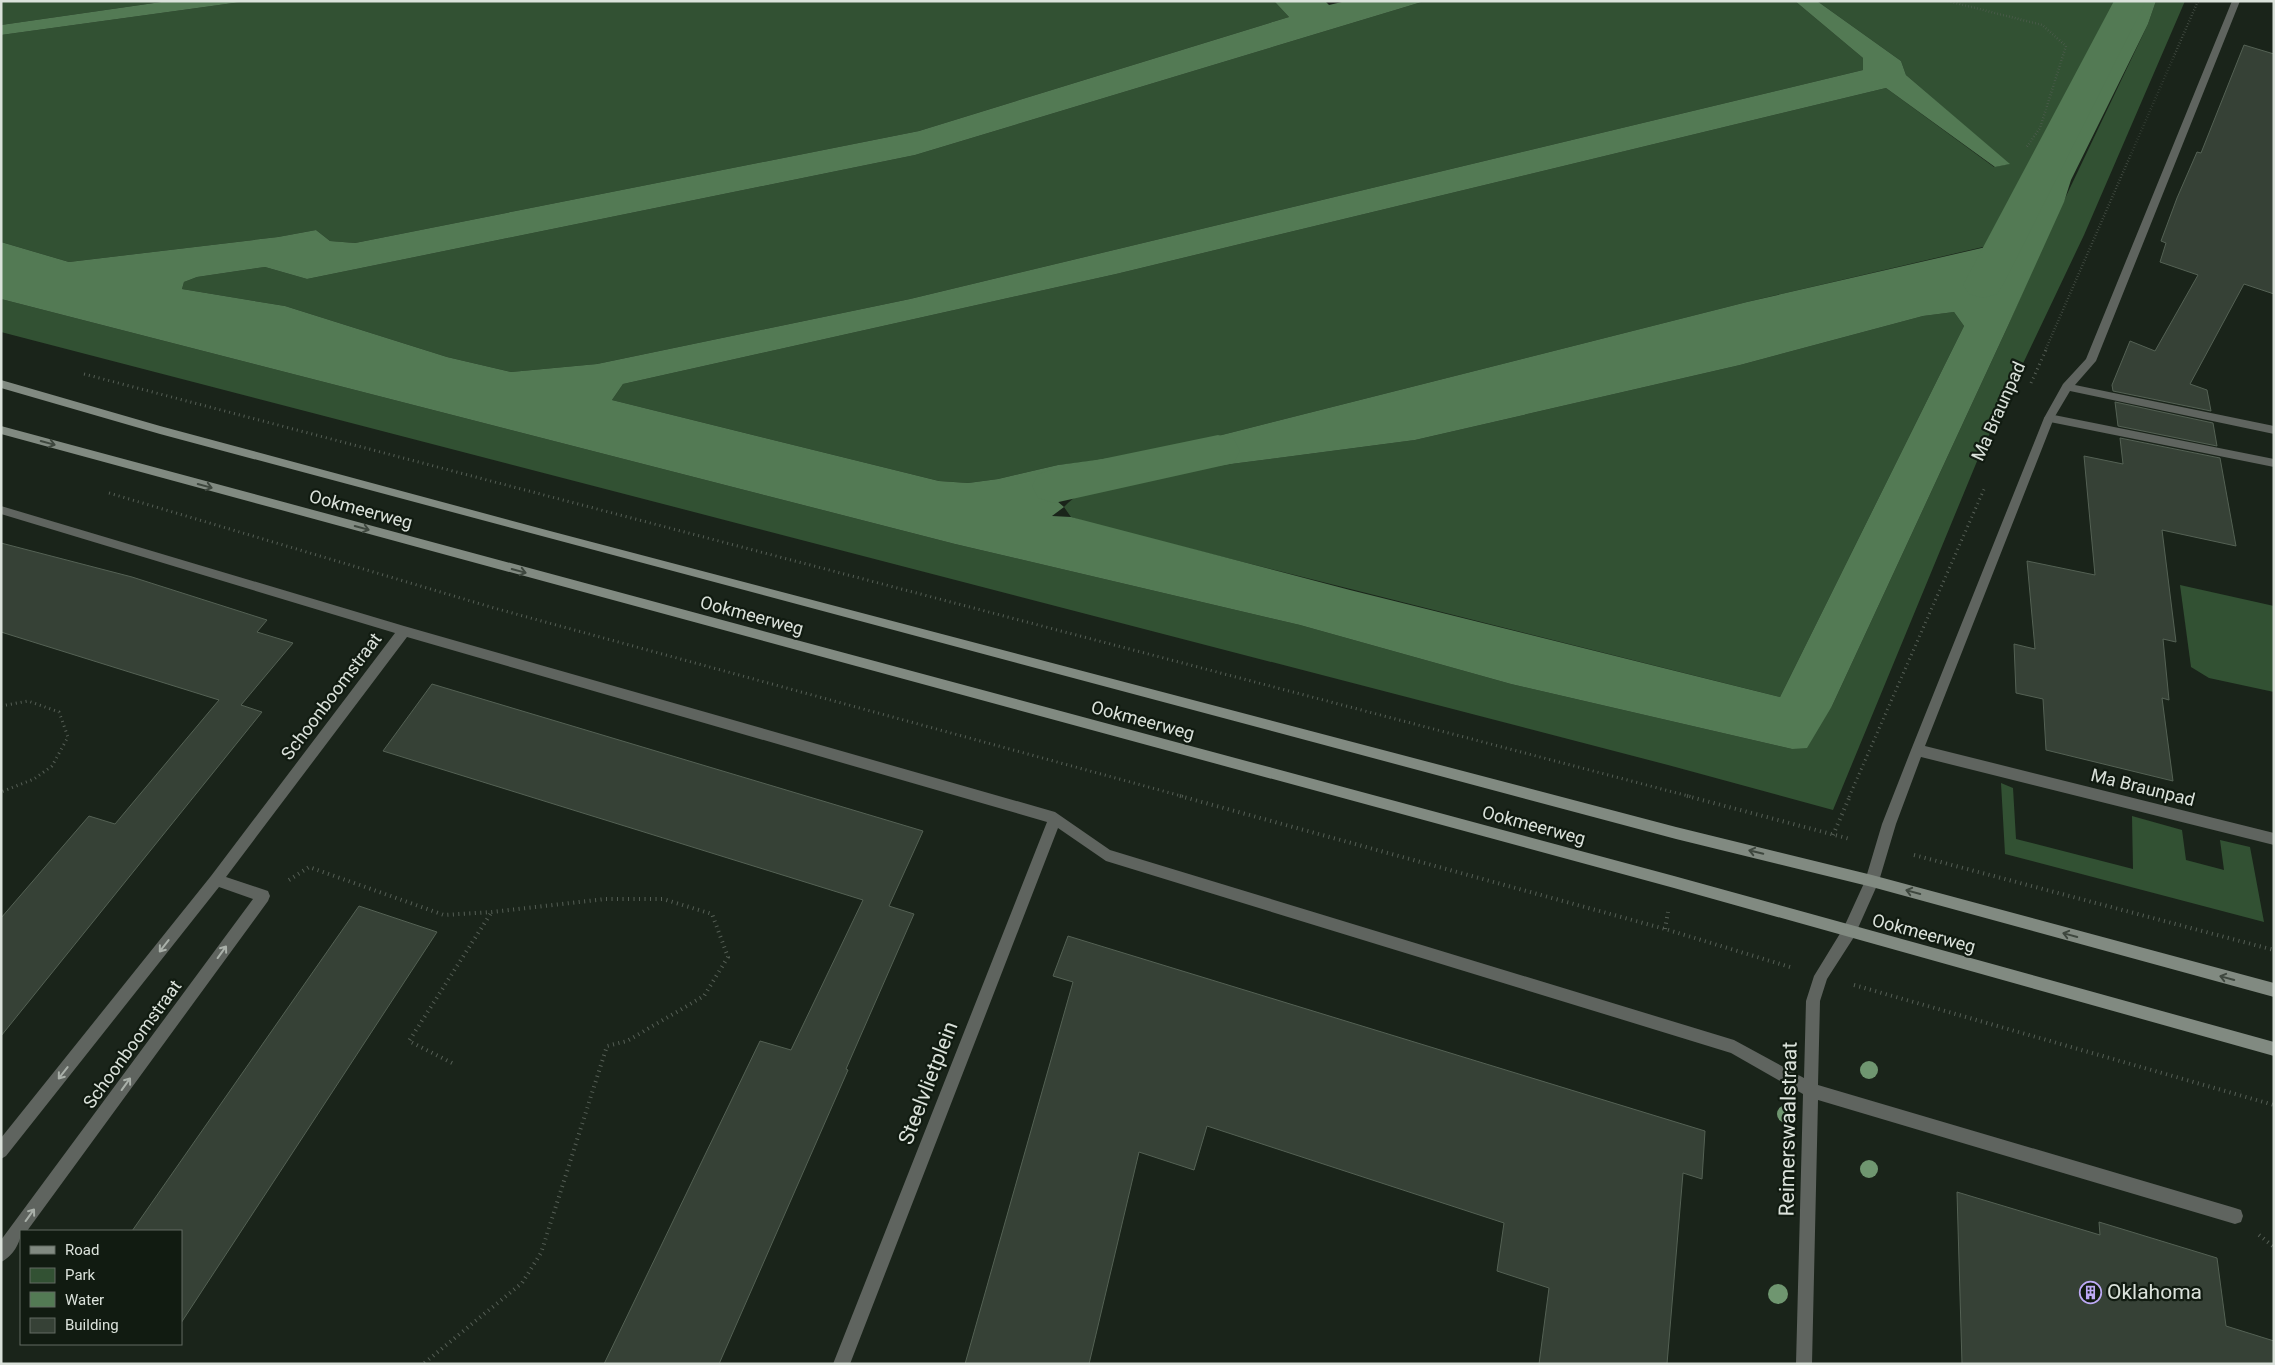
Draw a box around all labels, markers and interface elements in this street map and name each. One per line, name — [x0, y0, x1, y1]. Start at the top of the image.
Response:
street label: Ma Braunpad — [1967, 358, 2029, 464]
one-way arrow — [40, 438, 56, 448]
one-way arrow — [197, 481, 213, 491]
street label: Ookmeerweg — [307, 485, 415, 533]
one-way arrow — [353, 524, 369, 534]
one-way arrow — [510, 567, 526, 577]
street label: Ookmeerweg — [698, 591, 806, 639]
street label: Schoonboomstraat — [276, 628, 386, 764]
street label: Ookmeerweg — [1089, 696, 1197, 744]
street label: Ma Braunpad — [2089, 764, 2197, 810]
street label: Ookmeerweg — [1480, 801, 1588, 849]
one-way arrow — [1748, 847, 1764, 856]
one-way arrow — [1906, 887, 1922, 897]
street label: Ookmeerweg — [1870, 909, 1978, 957]
one-way arrow — [2062, 930, 2078, 939]
one-way arrow — [159, 939, 169, 953]
one-way arrow — [217, 945, 227, 959]
one-way arrow — [2219, 972, 2235, 982]
street label: Schoonboomstraat — [78, 976, 186, 1112]
street label: Steelvlietplein — [894, 1018, 962, 1148]
street label: Reimerswaalstraat — [1774, 1041, 1802, 1216]
one-way arrow — [58, 1066, 69, 1079]
one-way arrow — [121, 1077, 131, 1091]
one-way arrow — [25, 1208, 35, 1222]
legend — [20, 1230, 182, 1345]
text: Road — [65, 1241, 99, 1259]
text: Park — [65, 1266, 96, 1284]
building icon: Oklahoma — [2079, 1280, 2103, 1304]
place label: Oklahoma — [2107, 1280, 2202, 1304]
text: Water — [65, 1291, 104, 1309]
text: Building — [65, 1316, 119, 1334]

